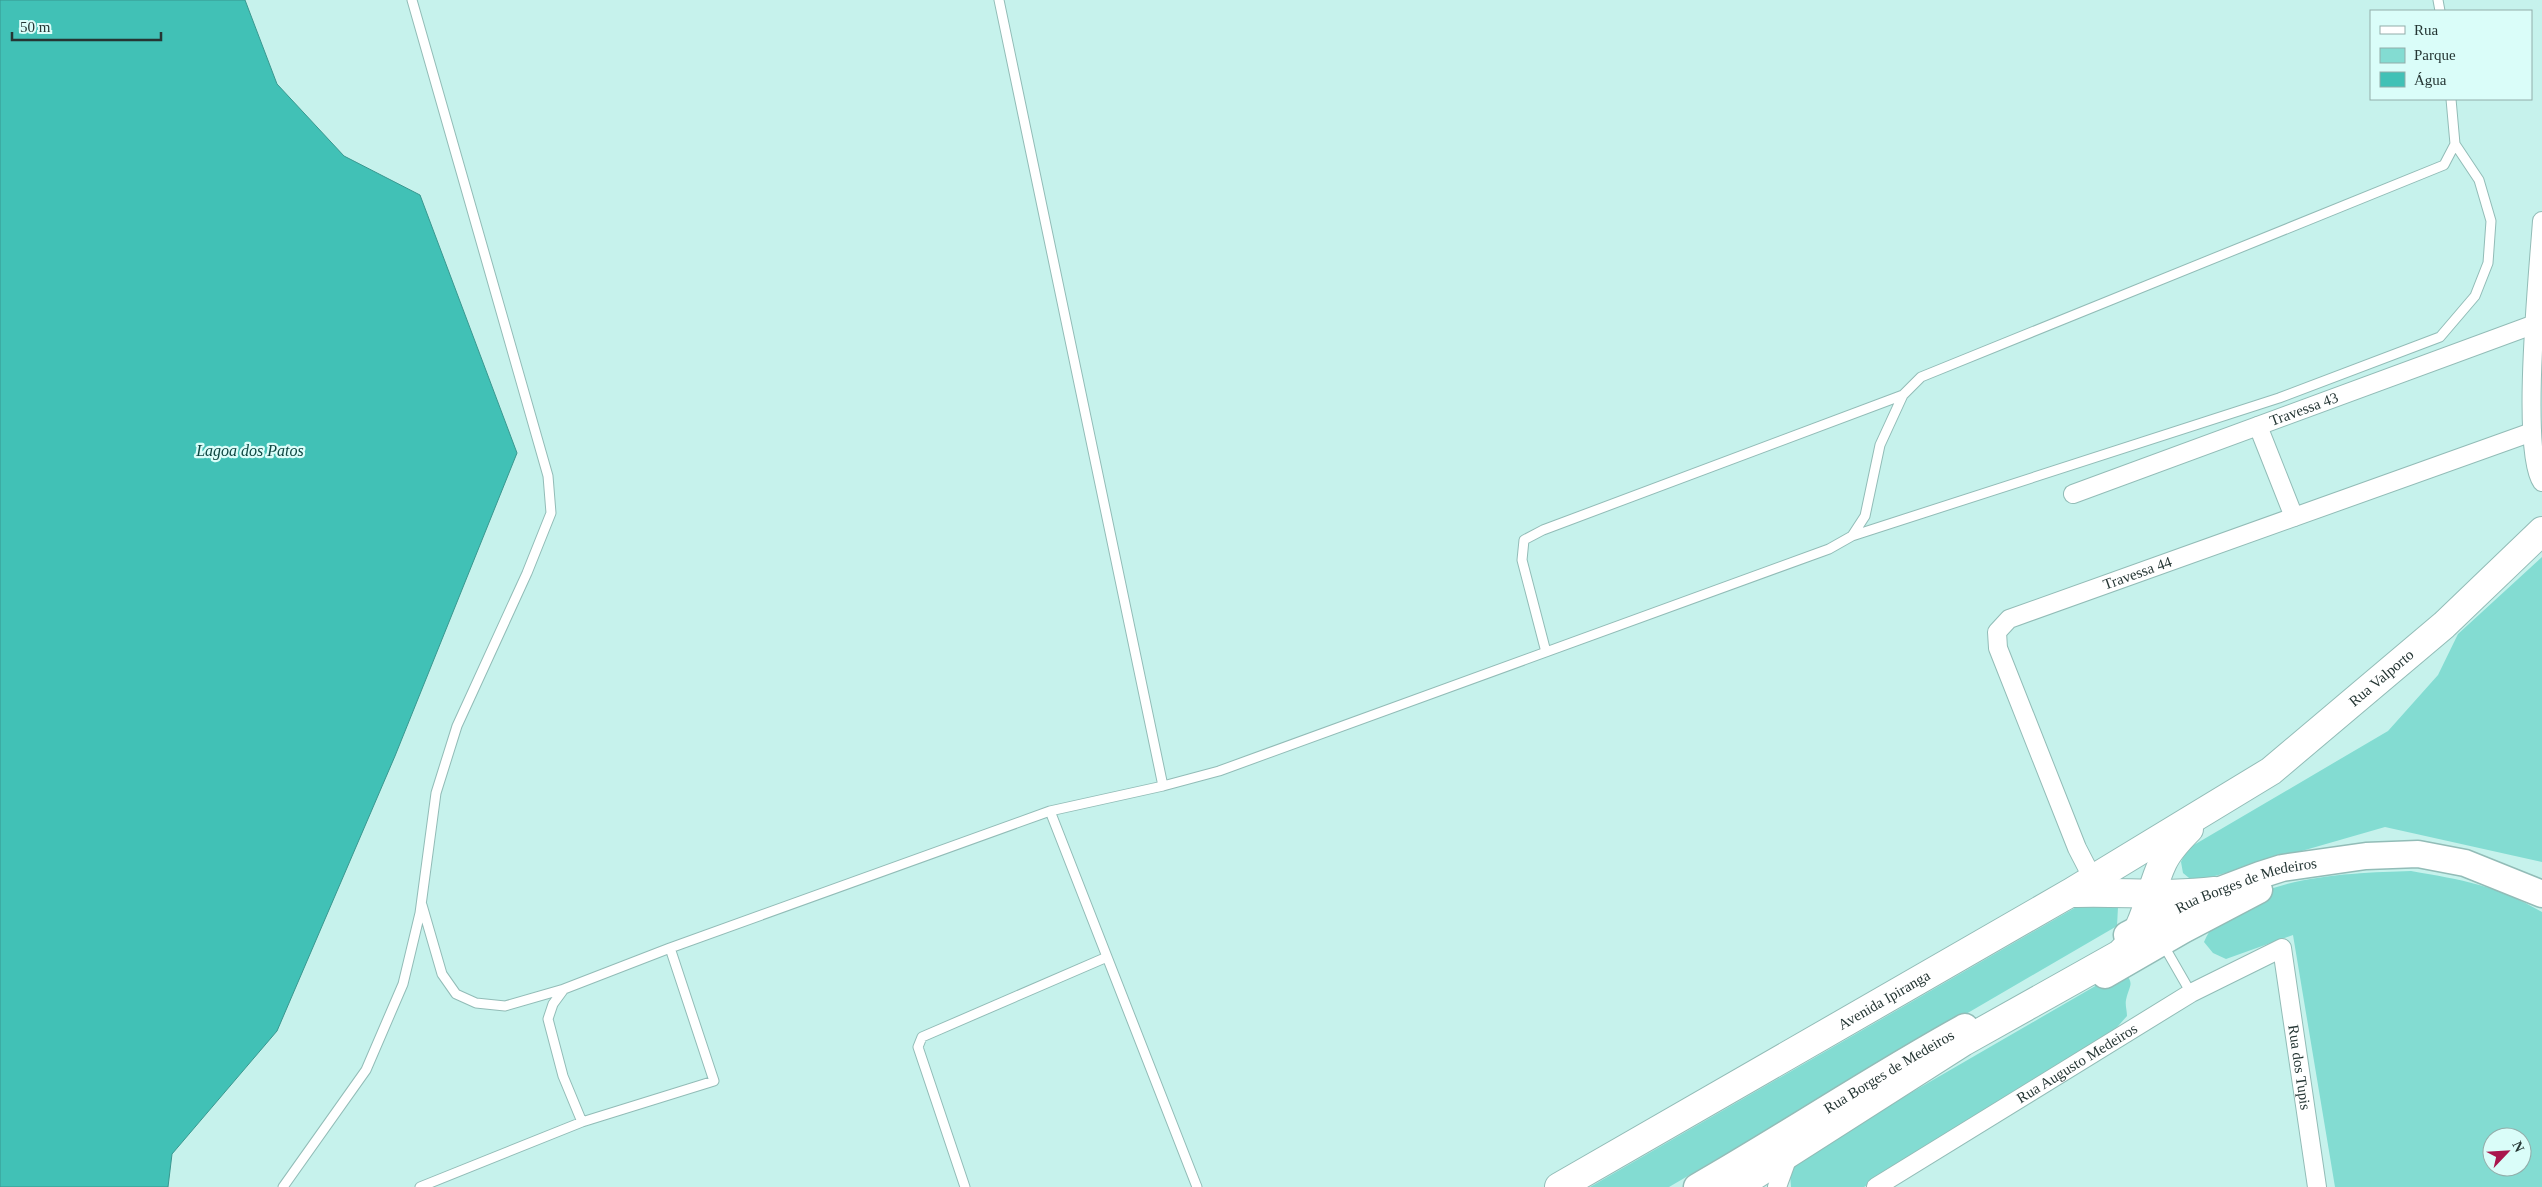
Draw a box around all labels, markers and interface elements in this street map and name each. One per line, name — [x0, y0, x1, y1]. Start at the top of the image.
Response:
scale bar — [12, 10, 161, 42]
legend — [2370, 10, 2532, 100]
text: 50 m — [20, 19, 51, 35]
text: Rua — [2414, 22, 2439, 38]
text: Parque — [2414, 47, 2456, 63]
text: Água — [2414, 72, 2447, 88]
street label: Travessa 43 — [2268, 389, 2340, 429]
water label: Lagoa dos Patos — [195, 442, 304, 460]
street label: Travessa 44 — [2101, 553, 2174, 593]
street label: Rua Valporto — [2346, 646, 2417, 710]
street label: Rua Borges de Medeiros — [2173, 855, 2318, 916]
street label: Avenida Ipiranga — [1835, 967, 1933, 1033]
street label: Rua Augusto Medeiros — [2014, 1020, 2140, 1106]
street label: Rua dos Tupis — [2285, 1024, 2314, 1111]
street label: Rua Borges de Medeiros — [1821, 1027, 1957, 1117]
north arrow — [2482, 1127, 2532, 1177]
text: N — [2509, 1139, 2527, 1154]

